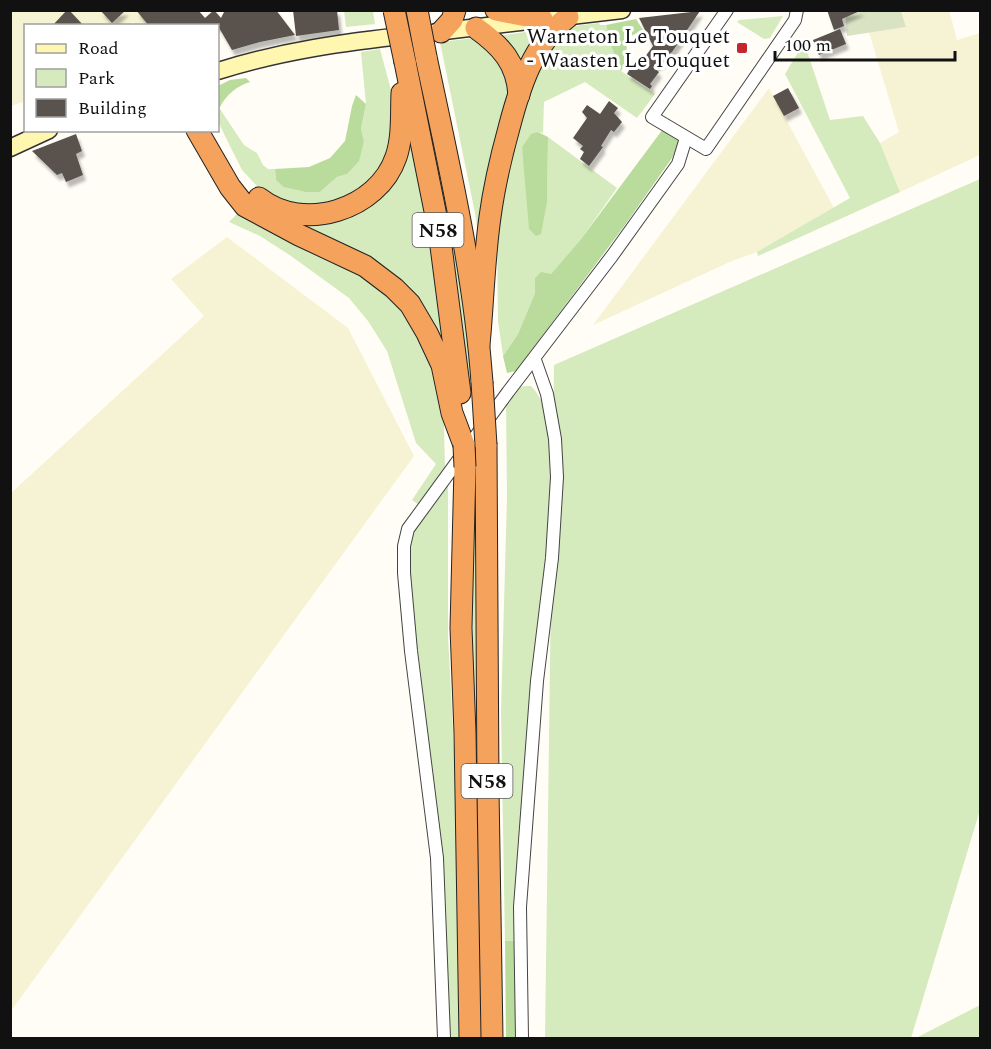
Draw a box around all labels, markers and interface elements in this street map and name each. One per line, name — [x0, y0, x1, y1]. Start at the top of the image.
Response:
place label: Warneton Le Touquet - Waasten Le Touquet — [526, 21, 730, 77]
legend — [24, 24, 219, 132]
scale bar — [775, 24, 955, 62]
text: 100 m — [784, 32, 831, 59]
text: Road — [78, 35, 119, 62]
marker: Warneton Le Touquet - Waasten Le Touquet — [735, 41, 749, 55]
text: Park — [78, 65, 115, 92]
text: Building — [78, 95, 147, 122]
road number: N58 — [412, 213, 464, 247]
road number: N58 — [462, 764, 512, 798]

